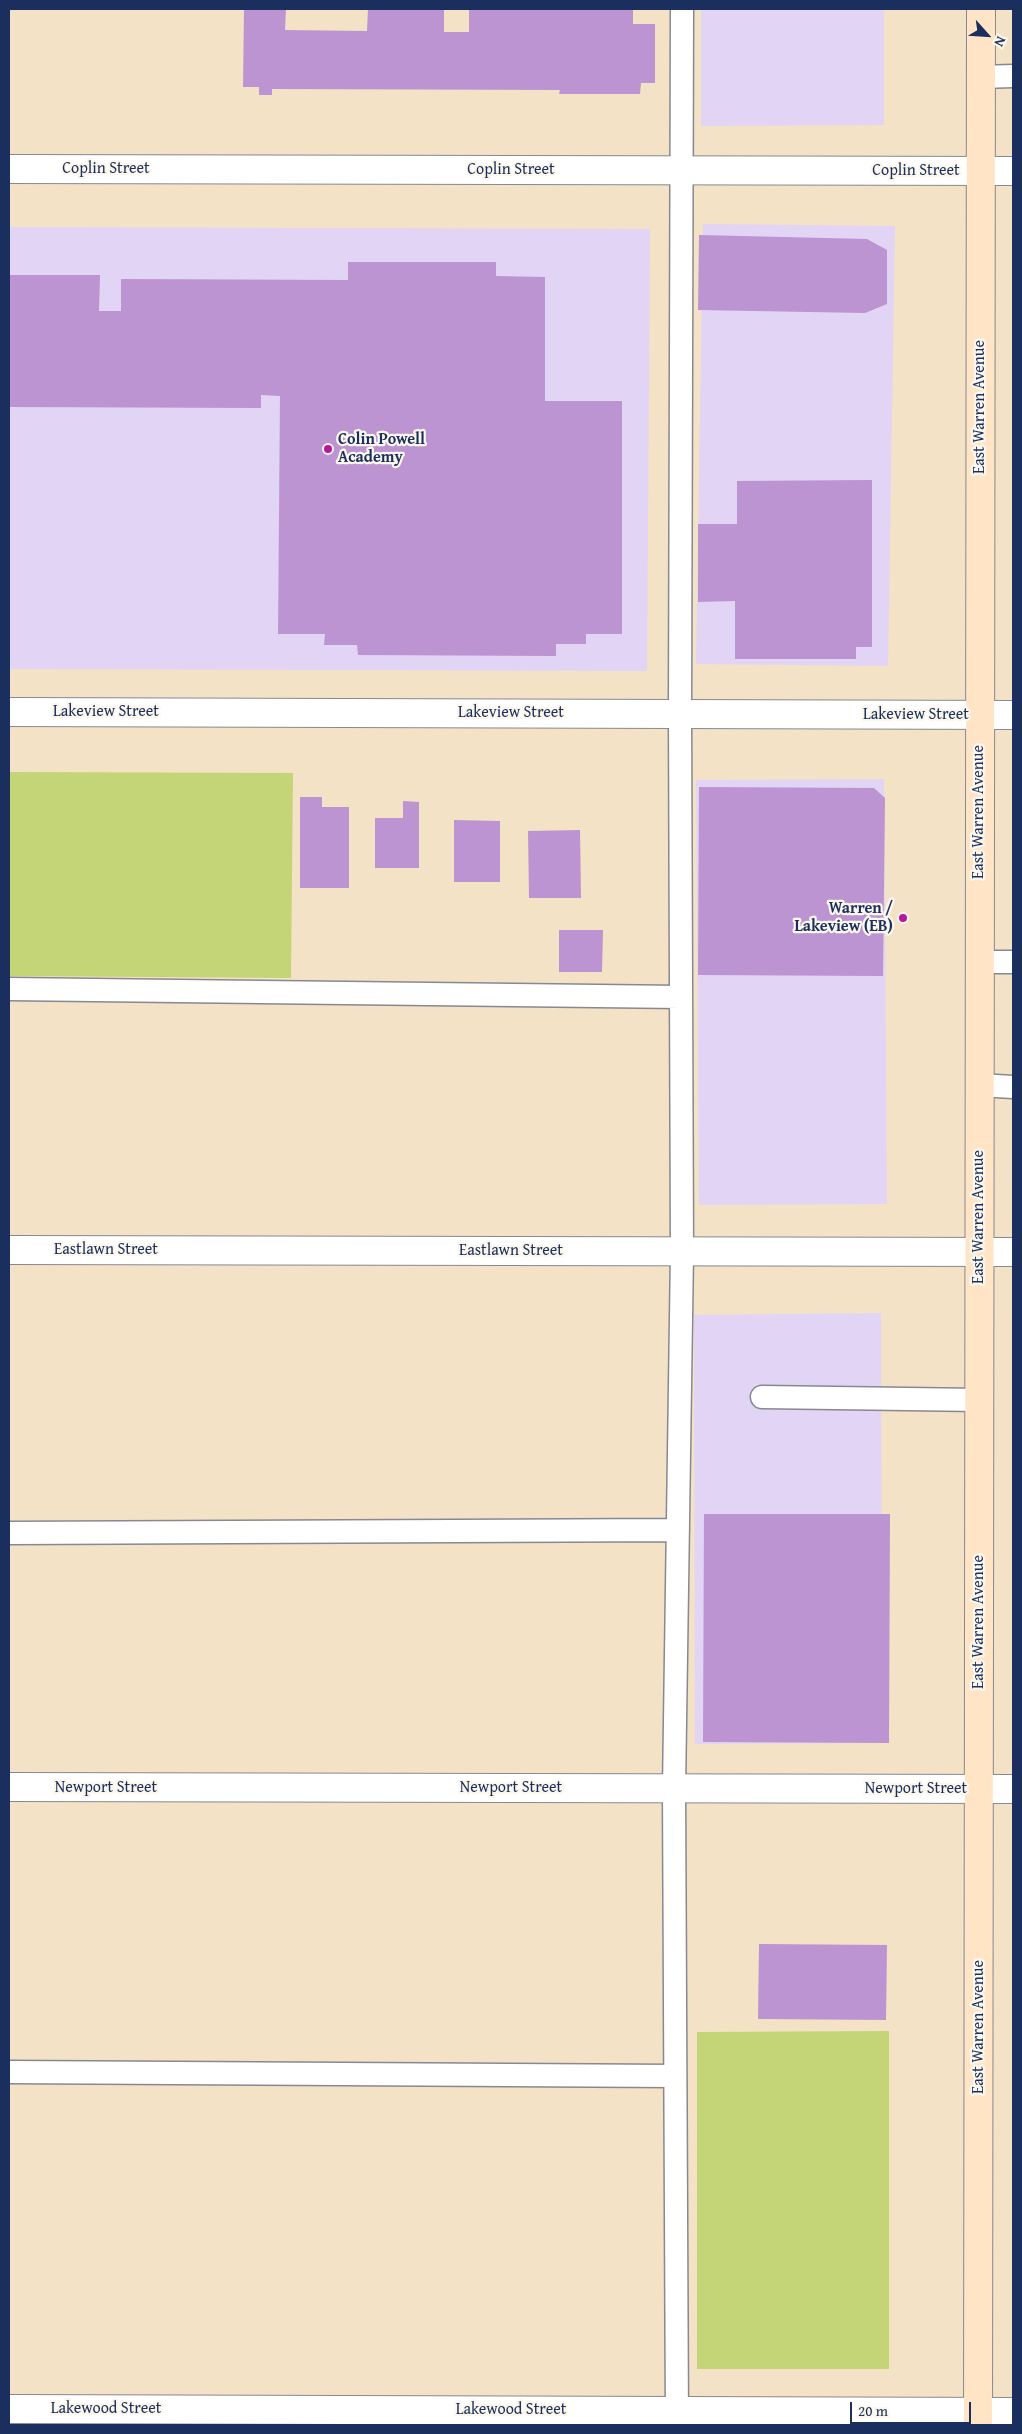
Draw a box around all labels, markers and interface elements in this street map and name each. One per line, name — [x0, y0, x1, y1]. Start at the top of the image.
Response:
north arrow — [962, 10, 1012, 60]
text: N — [989, 33, 1012, 50]
street label: Coplin Street — [62, 159, 150, 179]
street label: Coplin Street — [467, 160, 555, 180]
street label: Coplin Street — [872, 161, 960, 181]
street label: East Warren Avenue — [970, 340, 990, 474]
place label: Colin Powell Academy — [338, 430, 425, 468]
marker: Colin Powell Academy — [322, 443, 334, 455]
street label: Lakeview Street — [53, 702, 159, 722]
street label: Lakeview Street — [458, 703, 564, 723]
street label: Lakeview Street — [863, 705, 969, 725]
street label: East Warren Avenue — [969, 745, 989, 879]
place label: Warren / Lakeview (EB) — [795, 899, 893, 937]
marker: Warren / Lakeview (EB) — [897, 912, 909, 924]
street label: East Warren Avenue — [969, 1150, 989, 1284]
street label: Eastlawn Street — [54, 1240, 158, 1260]
street label: Eastlawn Street — [459, 1241, 563, 1261]
street label: East Warren Avenue — [969, 1555, 989, 1689]
street label: Newport Street — [55, 1778, 157, 1798]
street label: Newport Street — [460, 1778, 562, 1798]
street label: Newport Street — [865, 1779, 967, 1799]
street label: East Warren Avenue — [969, 1960, 989, 2094]
scale bar — [852, 2392, 973, 2424]
street label: Lakewood Street — [51, 2399, 161, 2419]
street label: Lakewood Street — [456, 2400, 566, 2420]
text: 20 m — [858, 2400, 888, 2421]

